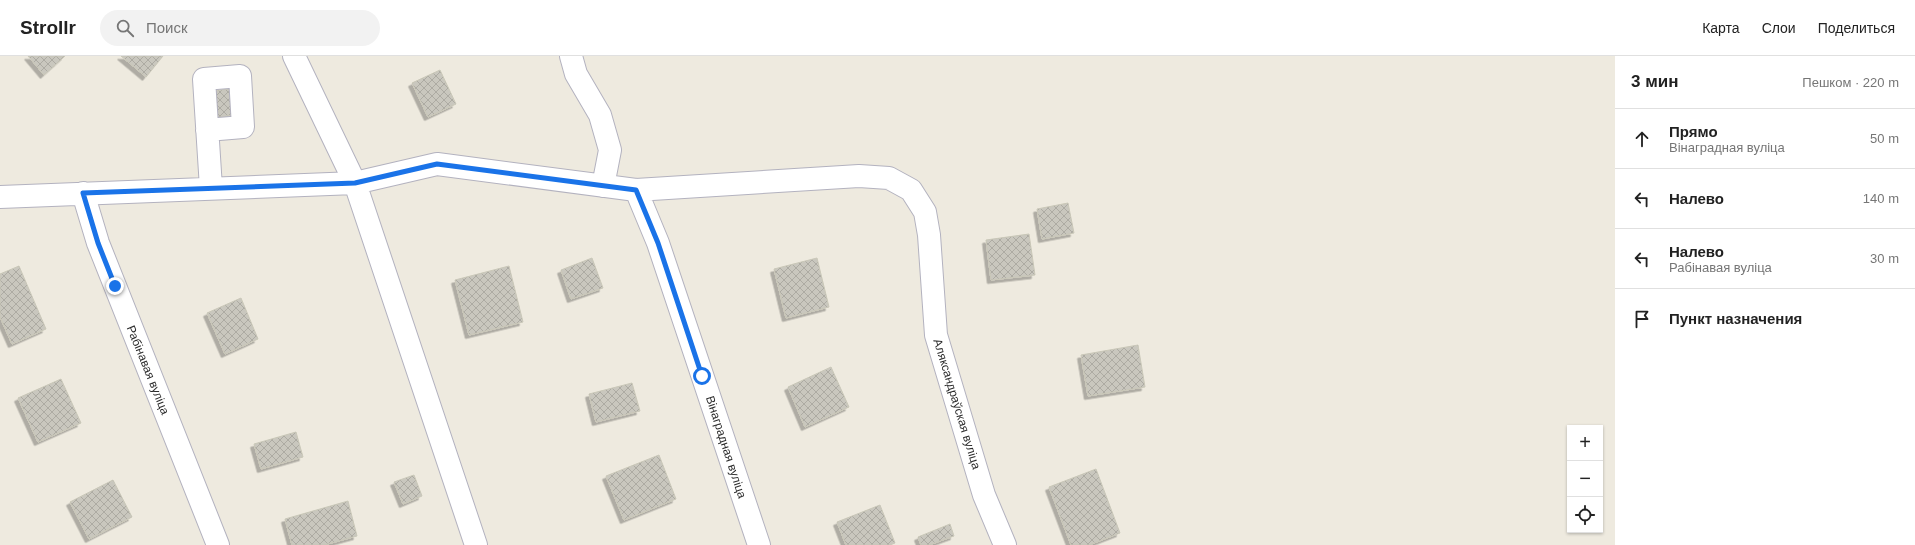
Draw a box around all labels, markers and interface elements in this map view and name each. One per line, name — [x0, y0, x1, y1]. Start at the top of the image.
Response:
search box — [100, 10, 380, 46]
text: Strollr — [20, 17, 76, 38]
icon: search — [114, 17, 136, 39]
text: Поиск — [146, 19, 188, 36]
text: Карта — [1702, 20, 1740, 36]
text: Слои — [1762, 20, 1796, 36]
text: Поделиться — [1818, 20, 1895, 36]
text: 3 мин — [1631, 72, 1678, 91]
text: Пешком · 220 m — [1802, 75, 1899, 90]
text: Прямо — [1669, 123, 1718, 140]
icon: ahead — [1631, 128, 1653, 150]
text: 50 m — [1870, 131, 1899, 146]
text: Вінаградная вуліца — [1669, 140, 1785, 155]
icon: left — [1631, 188, 1653, 210]
text: Налево — [1669, 190, 1724, 207]
text: 140 m — [1863, 191, 1899, 206]
text: Налево — [1669, 243, 1724, 260]
icon: left — [1631, 248, 1653, 270]
text: 30 m — [1870, 251, 1899, 266]
text: Рабінавая вуліца — [1669, 260, 1772, 275]
route end — [106, 277, 124, 295]
icon: arrive — [1631, 308, 1653, 330]
text: Пункт назначения — [1669, 310, 1802, 327]
street label: Рабінавая вуліца — [124, 323, 172, 417]
street label: Аляксандраўская вуліца — [930, 337, 984, 471]
route start — [693, 367, 711, 385]
street label: Вінаградная вуліца — [703, 394, 749, 500]
map controls — [1567, 425, 1603, 533]
button: + — [1567, 425, 1603, 461]
button: − — [1567, 461, 1603, 497]
button: locate — [1567, 497, 1603, 533]

